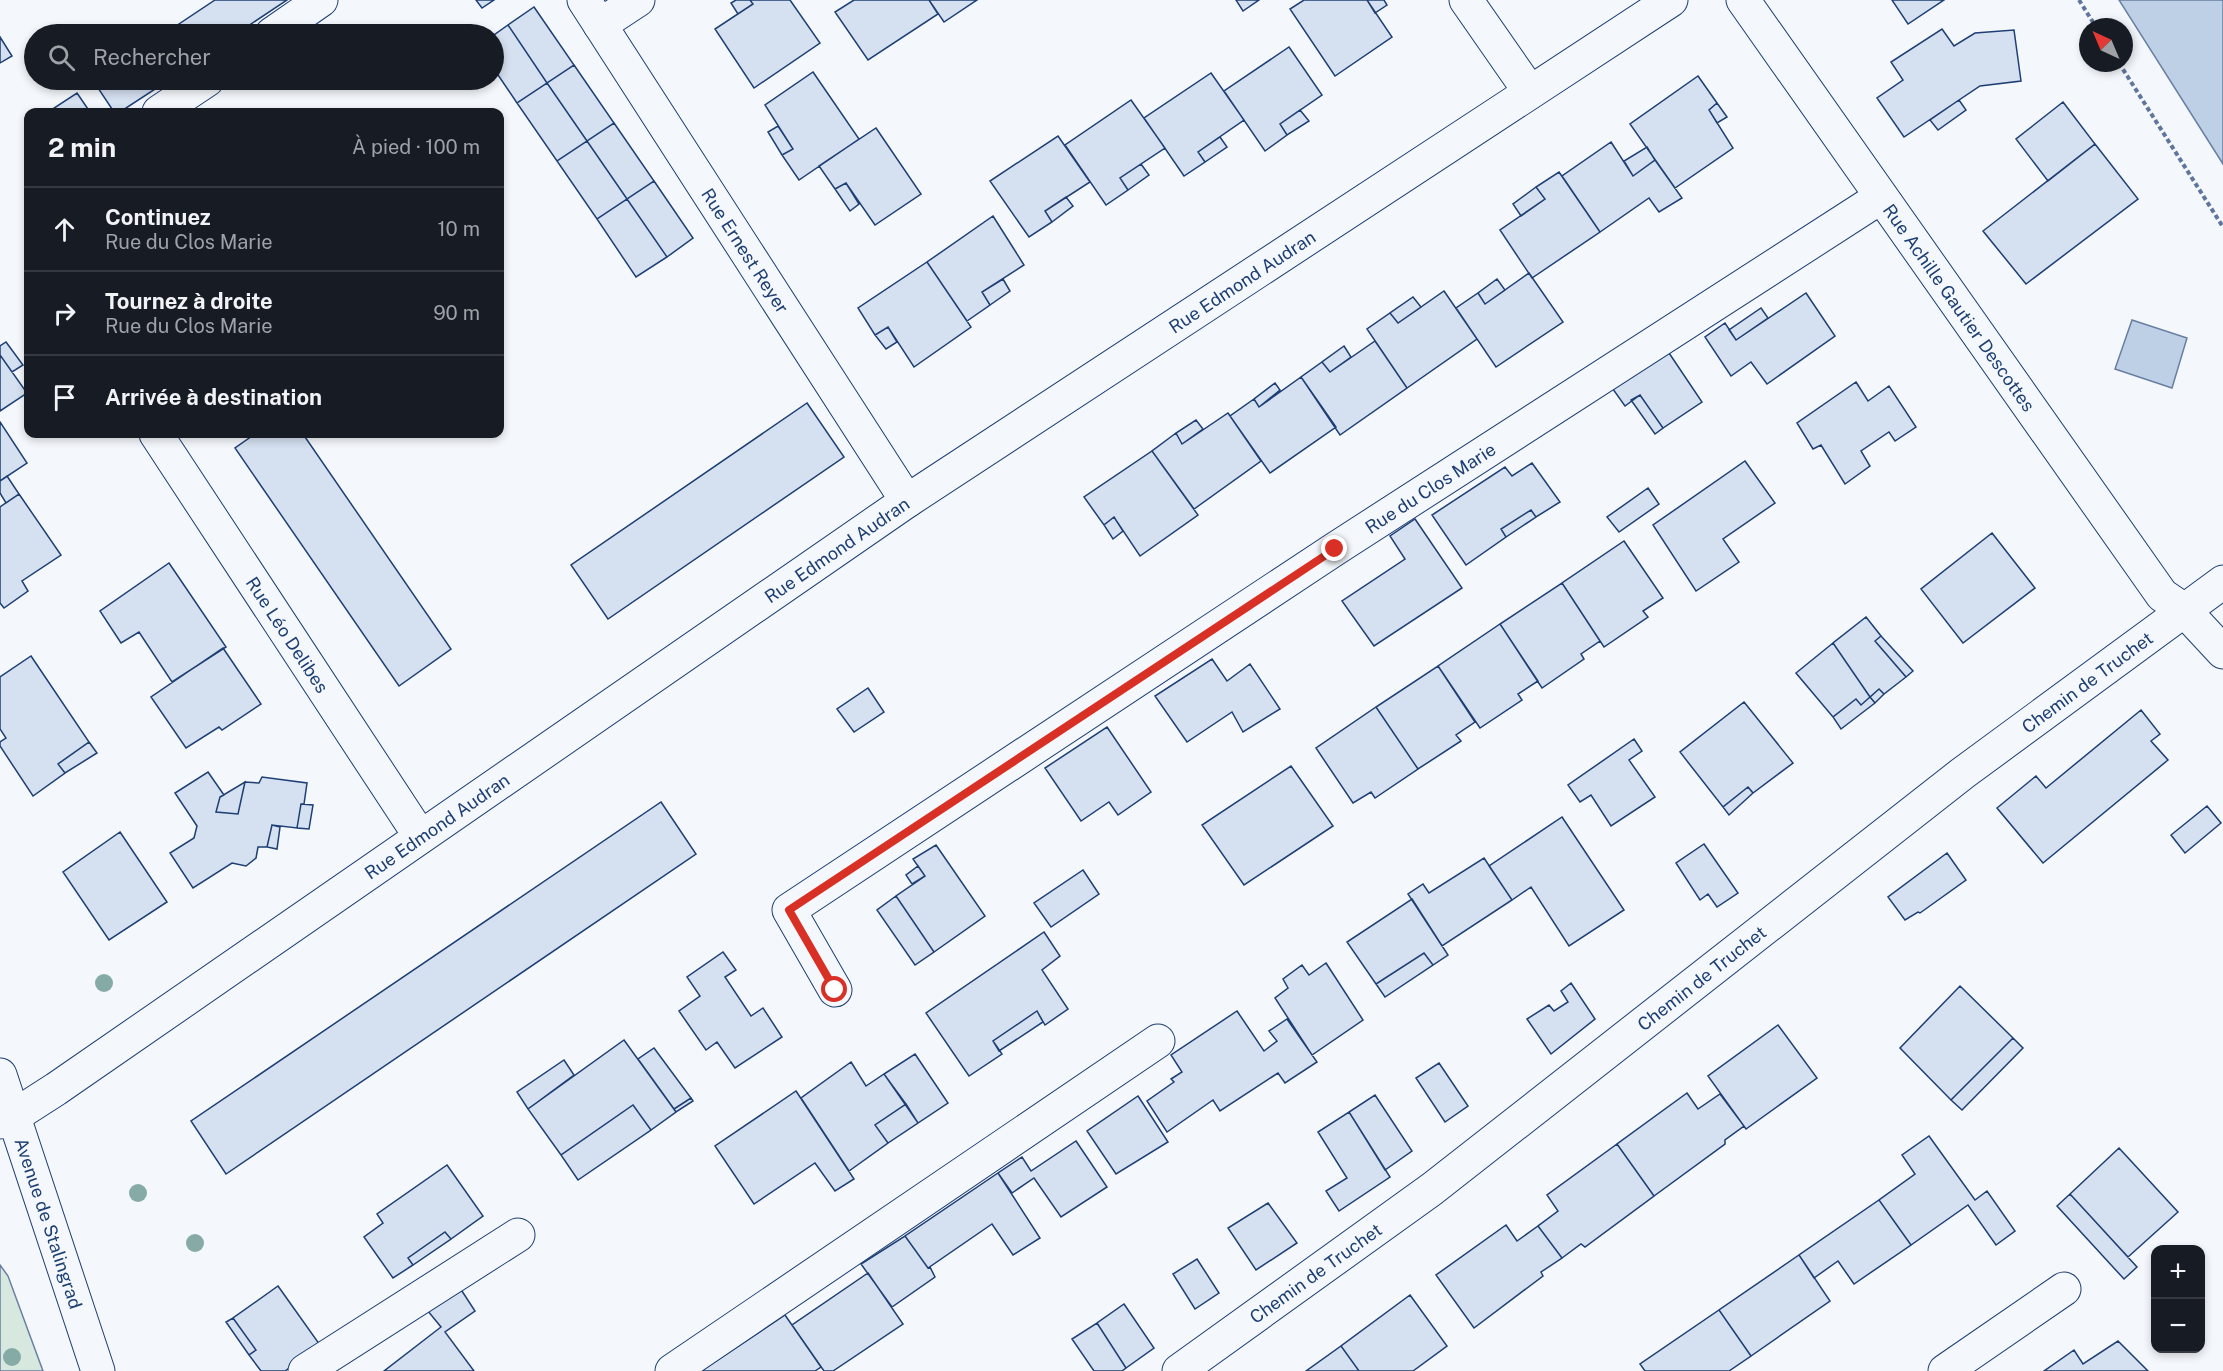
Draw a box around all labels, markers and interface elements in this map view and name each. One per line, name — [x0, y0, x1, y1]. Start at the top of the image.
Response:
north arrow — [2079, 18, 2133, 72]
search box — [24, 24, 504, 90]
icon: search — [45, 41, 78, 74]
text: Rechercher — [93, 44, 211, 70]
text: 2 min — [48, 132, 116, 163]
text: À pied · 100 m — [352, 135, 480, 159]
street label: Rue Ernest Reyer — [698, 184, 793, 317]
street label: Rue Achille Gautier Descottes — [1879, 200, 2040, 415]
text: Continuez — [105, 204, 211, 230]
icon: ahead — [48, 213, 81, 246]
text: 10 m — [437, 217, 480, 241]
street label: Rue Edmond Audran — [1165, 226, 1319, 337]
text: Rue du Clos Marie — [105, 230, 272, 254]
text: Tournez à droite — [105, 288, 273, 314]
icon: right — [48, 297, 81, 330]
text: 90 m — [433, 301, 480, 325]
text: Rue du Clos Marie — [105, 314, 272, 338]
icon: arrive — [48, 381, 81, 414]
text: Arrivée à destination — [105, 384, 322, 410]
street label: Rue du Clos Marie — [1361, 438, 1499, 537]
street label: Rue Edmond Audran — [760, 492, 913, 607]
route end — [1321, 535, 1347, 561]
street label: Rue Léo Delibes — [242, 573, 333, 696]
street label: Chemin de Truchet — [2017, 627, 2157, 737]
street label: Rue Edmond Audran — [360, 769, 513, 883]
street label: Chemin de Truchet — [1633, 921, 1770, 1035]
route start — [821, 976, 847, 1002]
street label: Avenue de Stalingrad — [11, 1135, 87, 1311]
street label: Chemin de Truchet — [1245, 1218, 1385, 1327]
map controls — [2151, 1245, 2205, 1353]
button: + — [2151, 1245, 2205, 1299]
button: − — [2151, 1299, 2205, 1353]

